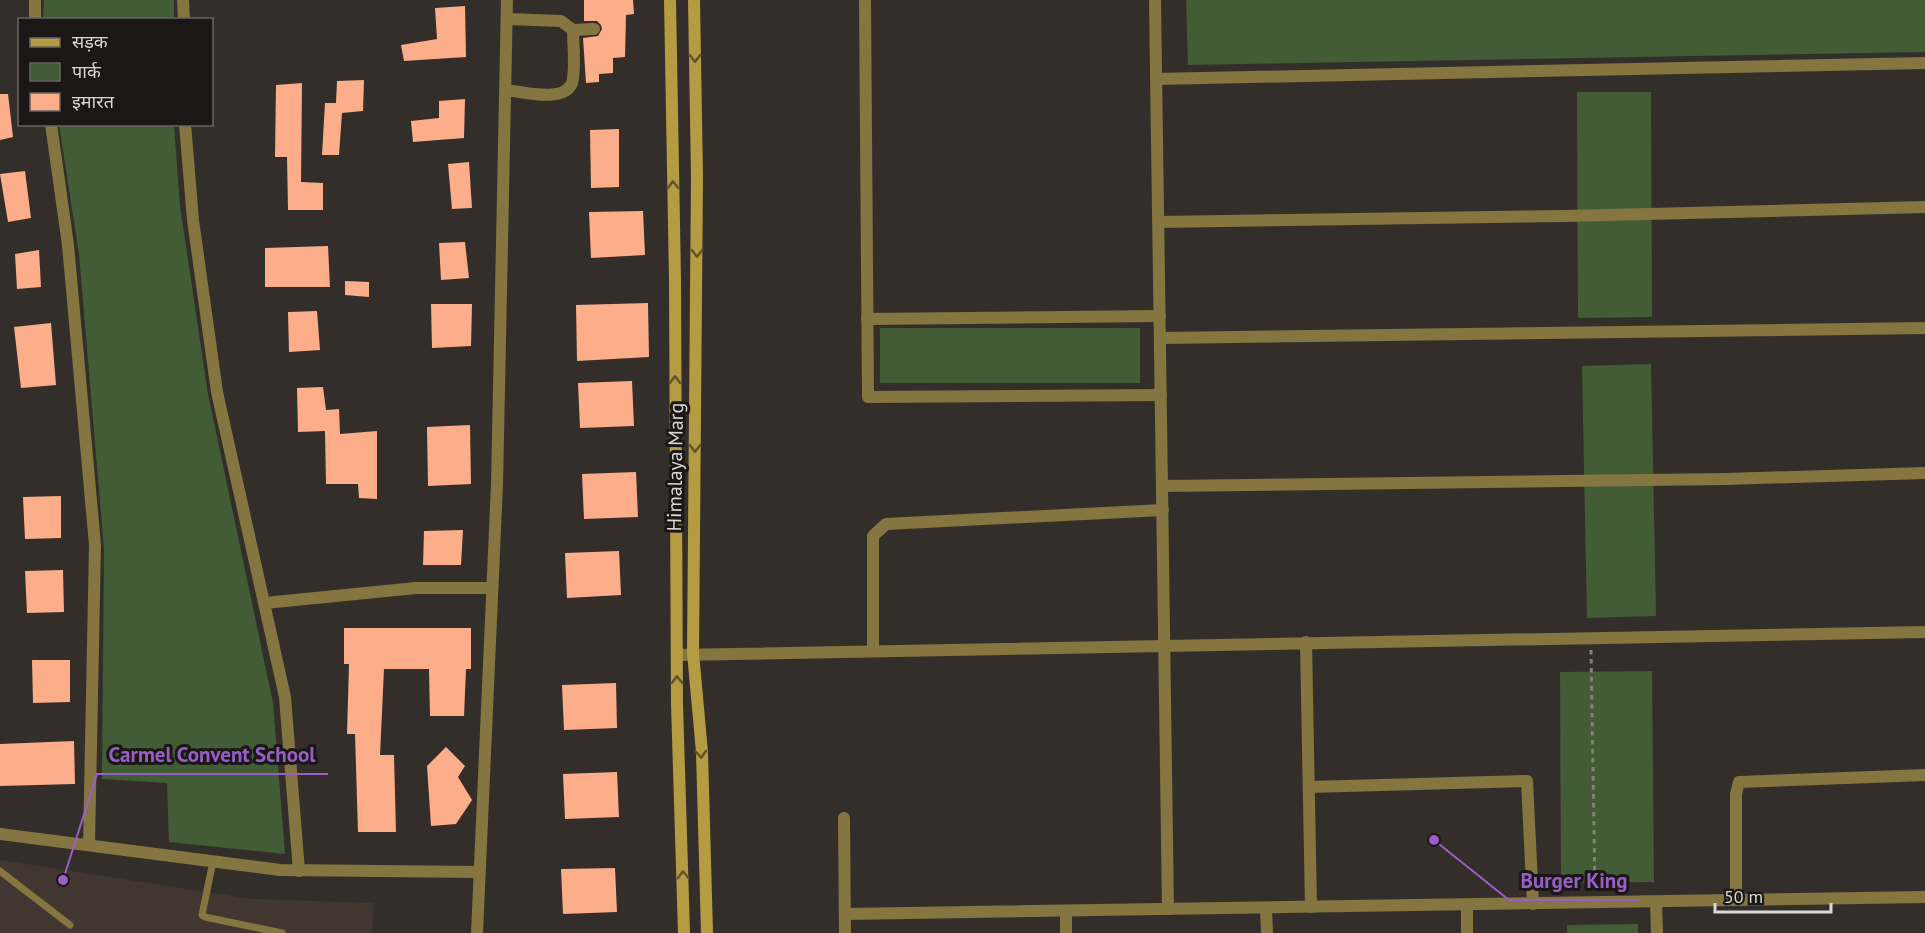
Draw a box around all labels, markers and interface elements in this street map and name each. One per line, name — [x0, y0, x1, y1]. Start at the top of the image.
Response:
legend — [18, 18, 213, 126]
text: सड़क — [72, 30, 109, 53]
one-way arrow — [689, 54, 701, 63]
text: पार्क — [72, 60, 102, 83]
text: इमारत — [72, 90, 115, 113]
one-way arrow — [667, 180, 679, 189]
one-way arrow — [691, 249, 703, 258]
one-way arrow — [669, 375, 681, 384]
street label: Himalaya Marg — [661, 402, 689, 532]
one-way arrow — [689, 444, 701, 453]
one-way arrow — [671, 675, 683, 684]
callout: Carmel Convent School — [97, 735, 328, 774]
text: Carmel Convent School — [109, 741, 316, 768]
one-way arrow — [695, 749, 708, 758]
callout: Burger King — [1509, 861, 1640, 900]
text: Burger King — [1520, 867, 1628, 894]
one-way arrow — [676, 870, 689, 879]
scale bar — [1715, 876, 1830, 914]
text: 50 m — [1724, 885, 1763, 908]

